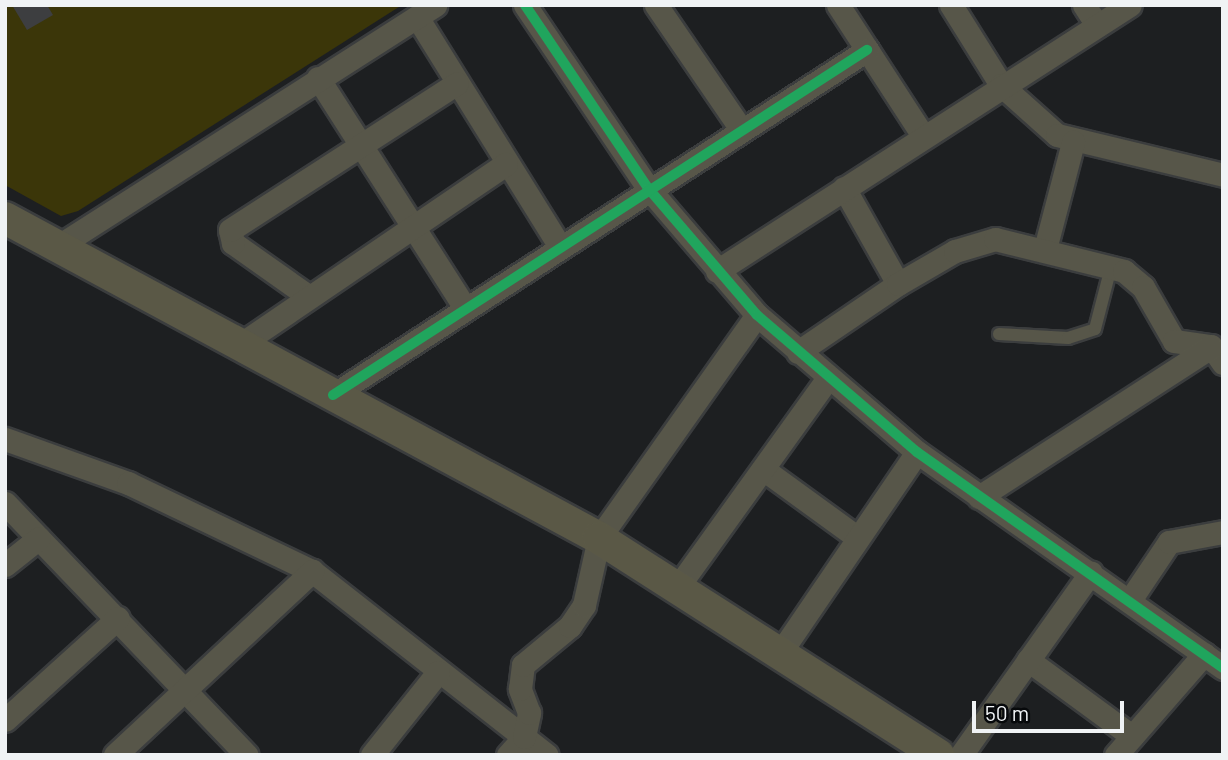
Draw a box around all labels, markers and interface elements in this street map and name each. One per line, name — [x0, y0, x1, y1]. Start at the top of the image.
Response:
scale bar — [976, 686, 1128, 730]
text: 50 m — [985, 700, 1029, 725]

